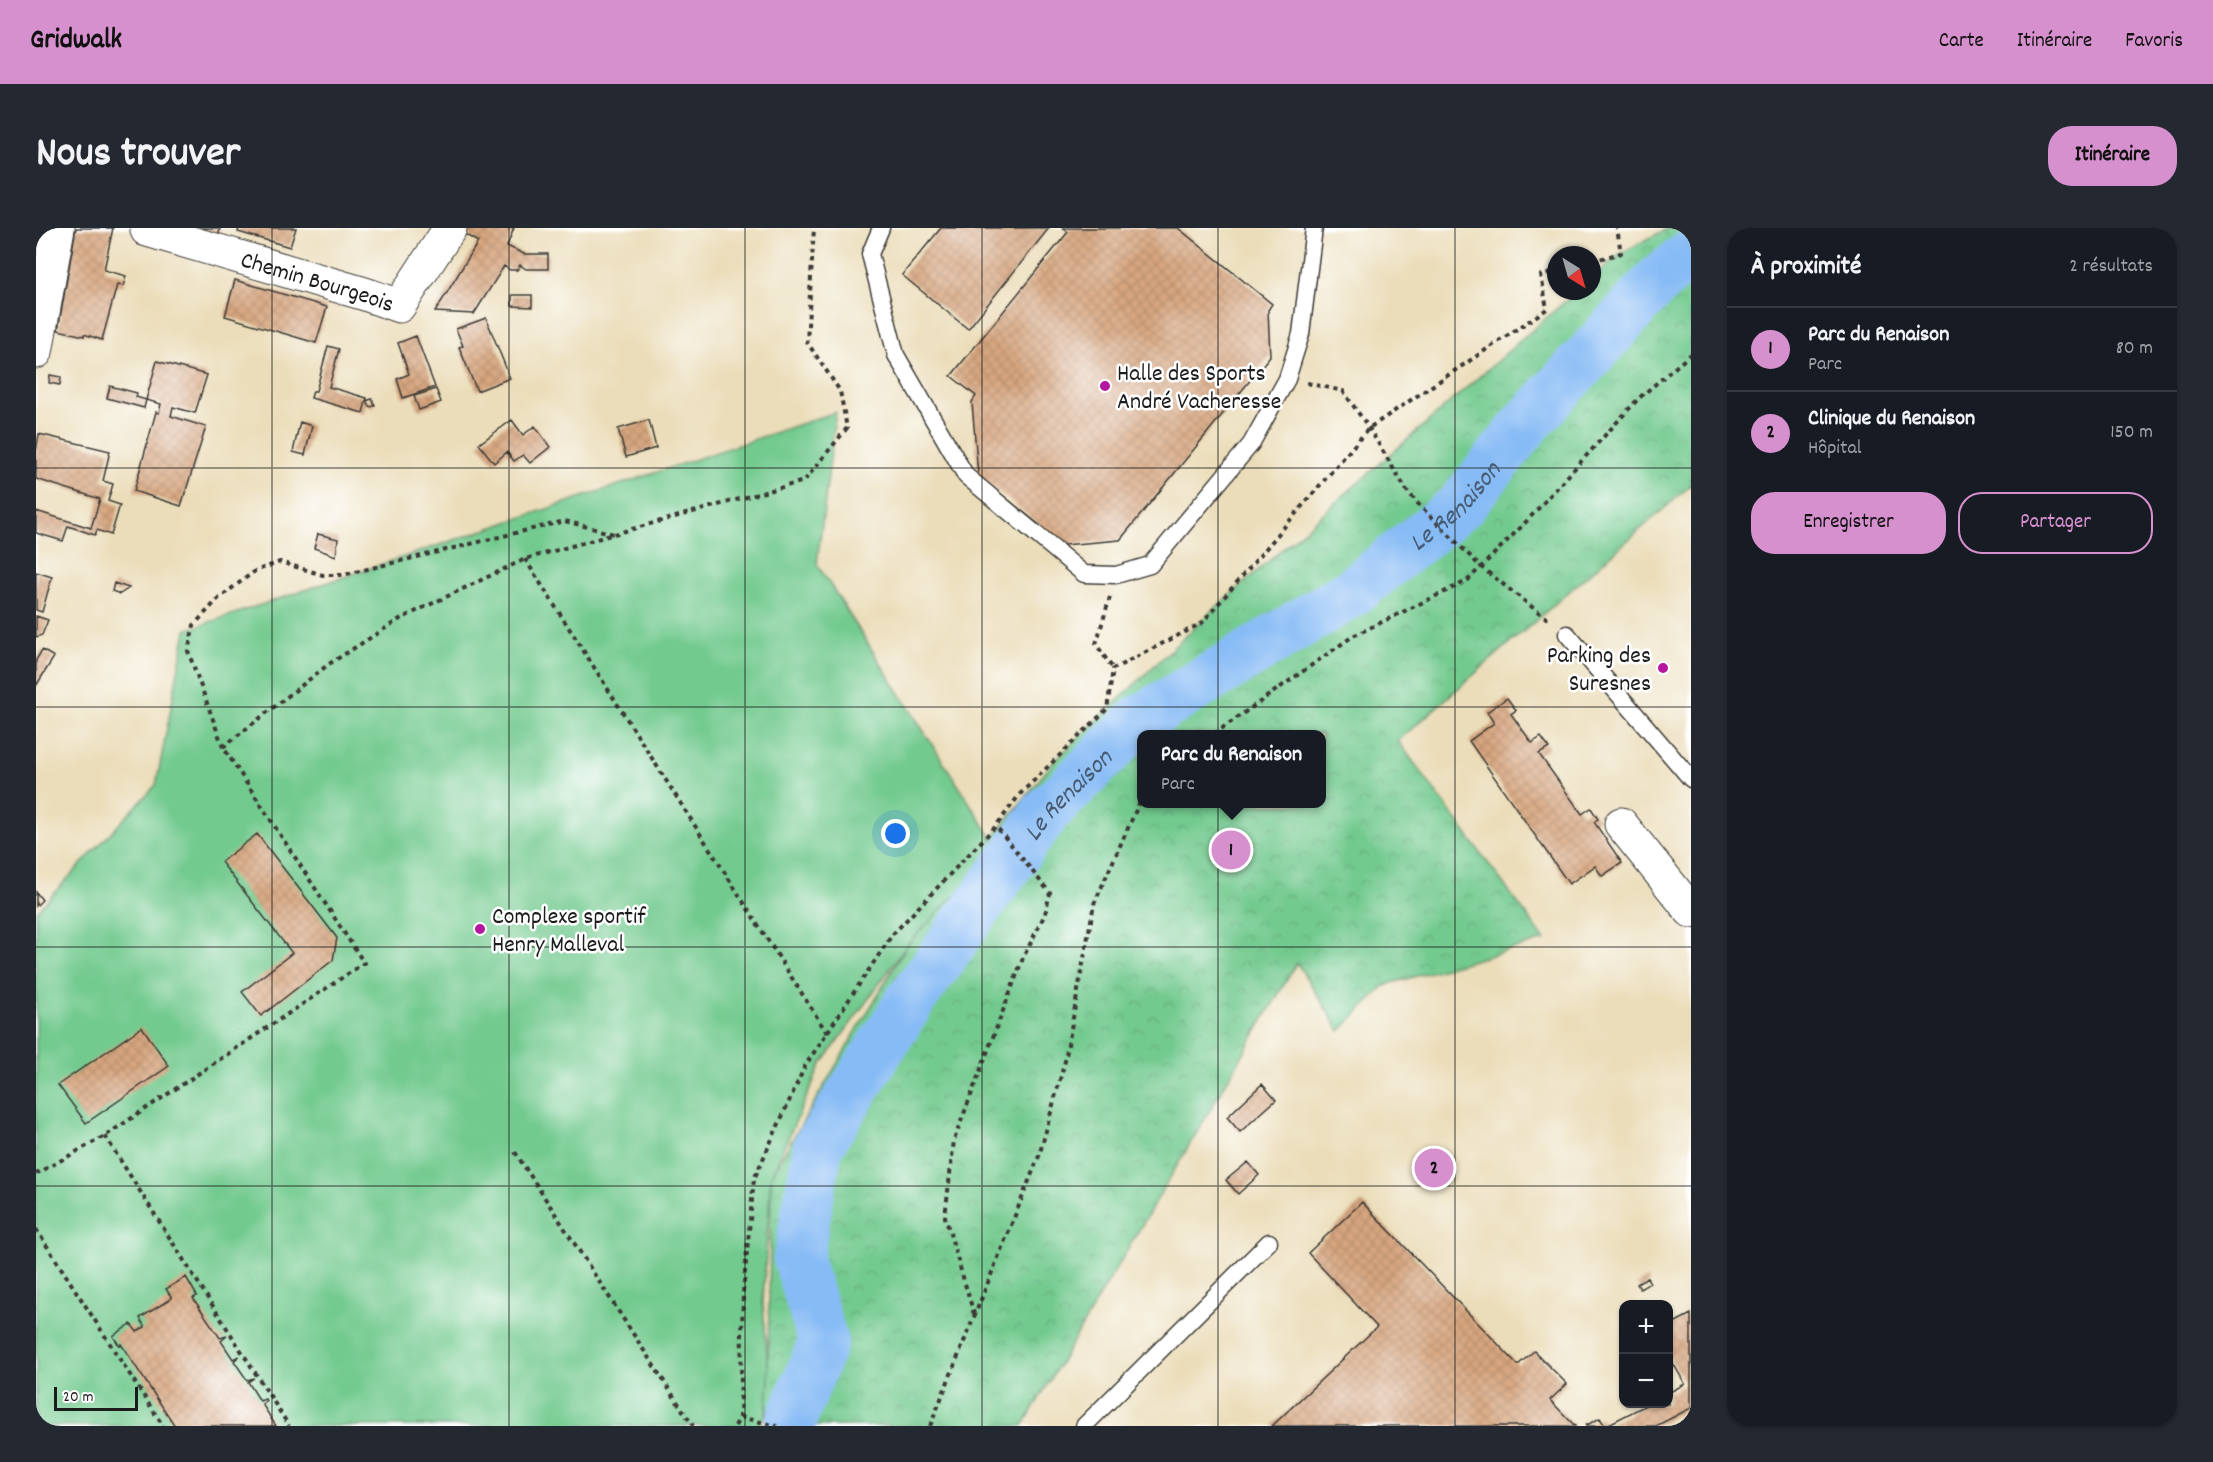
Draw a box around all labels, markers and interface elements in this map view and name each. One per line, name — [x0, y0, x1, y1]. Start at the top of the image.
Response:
text: Gridwalk — [30, 22, 122, 62]
text: Carte — [1939, 27, 1984, 57]
text: Itinéraire — [2017, 27, 2092, 57]
text: Favoris — [2125, 27, 2183, 57]
text: Nous trouver — [36, 126, 240, 186]
button: Itinéraire — [2048, 126, 2177, 186]
street label: Chemin Bourgeois — [236, 244, 398, 323]
north arrow — [1547, 246, 1601, 300]
text: À proximité — [1751, 249, 1861, 286]
text: 2 résultats — [2069, 253, 2153, 281]
text: Parc du Renaison — [1808, 320, 1949, 351]
text: 1 — [1768, 335, 1773, 363]
text: 80 m — [2116, 335, 2153, 363]
text: Parc — [1808, 351, 1842, 379]
place label: Halle des Sports André Vacheresse — [1117, 358, 1281, 420]
marker: Halle des Sports André Vacheresse — [1098, 379, 1112, 393]
text: Clinique du Renaison — [1808, 404, 1975, 435]
text: 2 — [1766, 419, 1775, 447]
text: 150 m — [2110, 419, 2153, 447]
text: Hôpital — [1808, 435, 1862, 463]
water label: Le Renaison — [1402, 454, 1512, 562]
button: Enregistrer — [1751, 492, 1946, 554]
button: Partager — [1958, 492, 2153, 554]
place label: Parking des Suresnes — [1547, 640, 1651, 702]
marker: Parking des Suresnes — [1656, 661, 1670, 675]
popup — [1137, 730, 1326, 808]
text: Parc du Renaison — [1161, 740, 1302, 771]
water label: Le Renaison — [1016, 741, 1123, 850]
text: Parc — [1161, 771, 1195, 799]
your location — [881, 819, 910, 848]
pin: 1 — [1212, 828, 1250, 872]
place label: Complexe sportif Henry Malleval — [492, 901, 646, 963]
marker: Complexe sportif Henry Malleval — [473, 922, 487, 936]
pin: 2 — [1414, 1146, 1454, 1190]
map controls — [1619, 1300, 1673, 1408]
button: + — [1619, 1300, 1673, 1354]
button: − — [1619, 1354, 1673, 1408]
scale bar — [54, 1384, 138, 1412]
text: 20 m — [63, 1386, 93, 1409]

